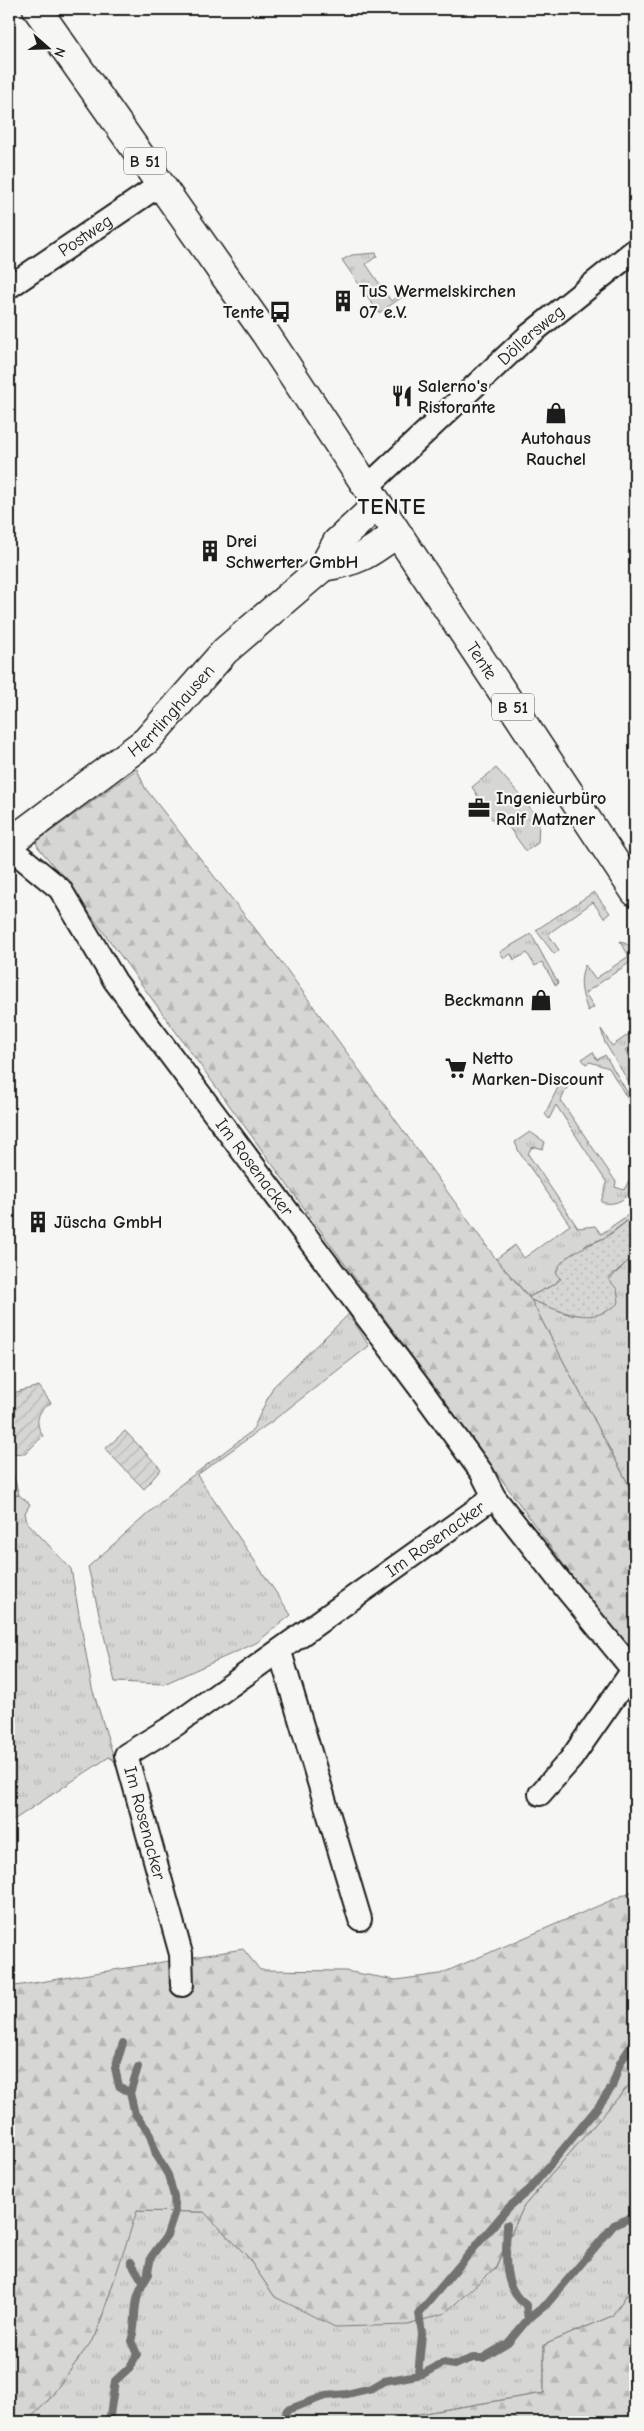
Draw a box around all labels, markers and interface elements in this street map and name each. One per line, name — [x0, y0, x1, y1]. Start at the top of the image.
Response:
north arrow — [22, 22, 72, 72]
text: N — [50, 45, 69, 59]
road number: B 51 — [124, 148, 166, 175]
street label: Postweg — [55, 210, 116, 261]
place label: TuS Wermelskirchen 07 e.V. — [359, 281, 516, 323]
building icon: TuS Wermelskirchen 07 e.V. — [330, 288, 356, 314]
bus stop icon: Tente — [267, 299, 293, 325]
street label: Döllersweg — [494, 301, 569, 370]
place label: Tente — [223, 302, 264, 323]
place label: Salerno's Ristorante — [418, 376, 495, 418]
restaurant icon: Salerno's Ristorante — [389, 383, 415, 409]
shop icon: Autohaus Rauchel — [543, 400, 569, 426]
place label: Autohaus Rauchel — [521, 428, 591, 470]
district label: TENTE — [358, 494, 426, 520]
place label: Drei Schwerter GmbH — [226, 531, 358, 573]
building icon: Drei Schwerter GmbH — [197, 538, 223, 564]
street label: Tente — [461, 638, 501, 684]
street label: Herrlinghausen — [124, 660, 219, 762]
road number: B 51 — [492, 694, 534, 720]
place label: Ingenieurbüro Ralf Matzner — [496, 788, 606, 830]
office icon: Ingenieurbüro Ralf Matzner — [466, 795, 492, 821]
shop icon: Beckmann — [528, 987, 554, 1013]
place label: Beckmann — [444, 990, 524, 1011]
place label: Netto Marken-Discount — [472, 1048, 604, 1090]
supermarket icon: Netto Marken-Discount — [443, 1055, 469, 1081]
street label: Im Rosenacker — [211, 1115, 298, 1221]
building icon: Jüscha GmbH — [25, 1209, 51, 1235]
place label: Jüscha GmbH — [54, 1212, 162, 1233]
street label: Im Rosenacker — [382, 1496, 490, 1582]
street label: Im Rosenacker — [119, 1764, 170, 1883]

